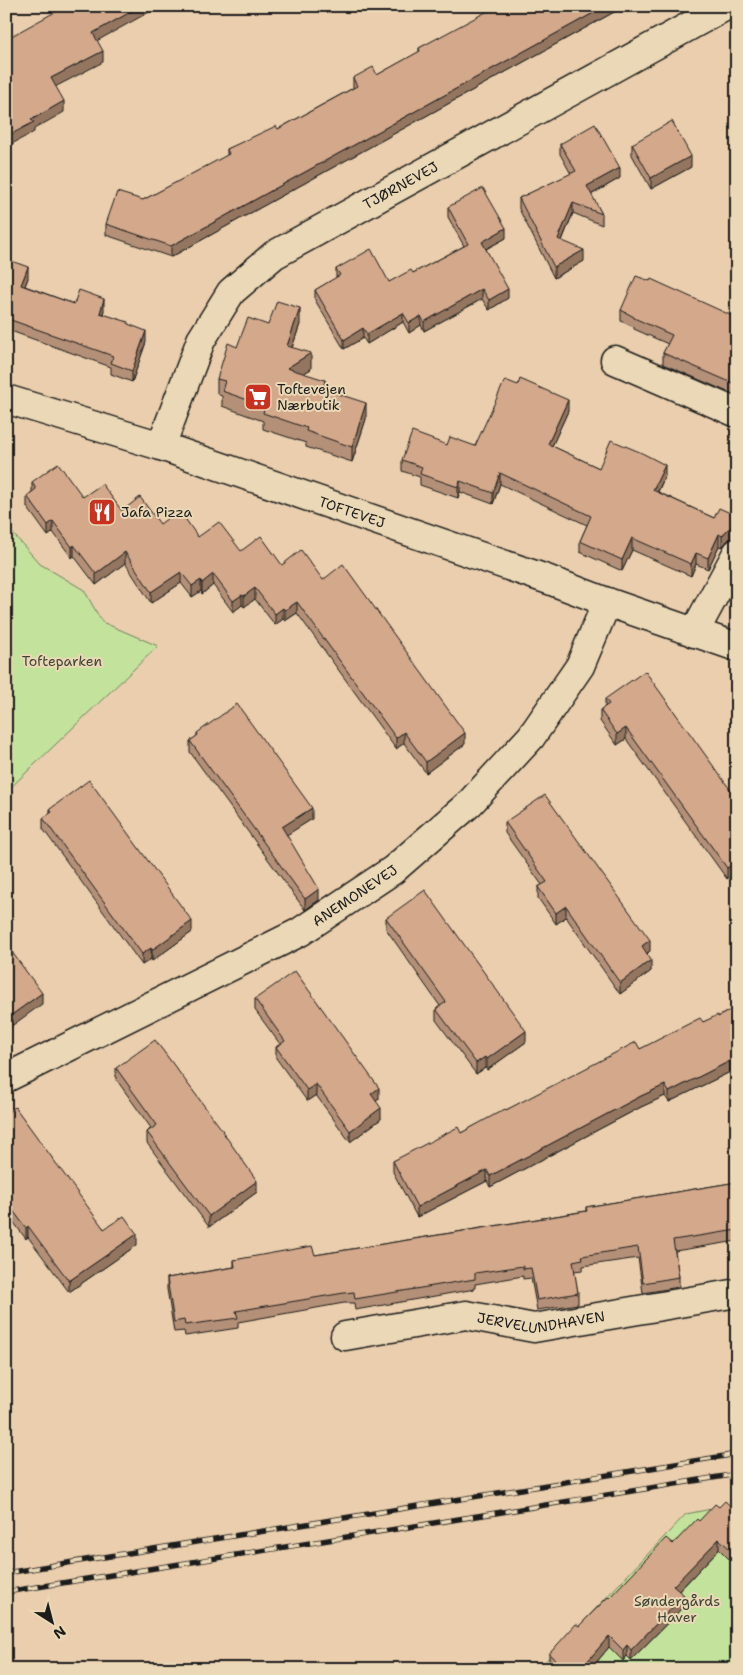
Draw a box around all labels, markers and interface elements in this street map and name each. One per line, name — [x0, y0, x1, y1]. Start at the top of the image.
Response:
street label: TJØRNEVEJ — [360, 157, 441, 213]
place label: Toftevejen Nærbutik — [277, 380, 346, 414]
supermarket icon: Toftevejen Nærbutik — [243, 382, 273, 412]
street label: TOFTEVEJ — [317, 492, 387, 532]
restaurant icon: Jafa Pizza — [87, 497, 117, 527]
place label: Jafa Pizza — [121, 503, 192, 521]
park label: Tofteparken — [22, 652, 103, 670]
street label: ANEMONEVEJ — [309, 861, 401, 930]
street label: JERVELUNDHAVEN — [476, 1307, 606, 1337]
park label: Søndergårds Haver — [634, 1592, 720, 1626]
north arrow — [28, 1598, 78, 1648]
text: N — [50, 1622, 69, 1643]

